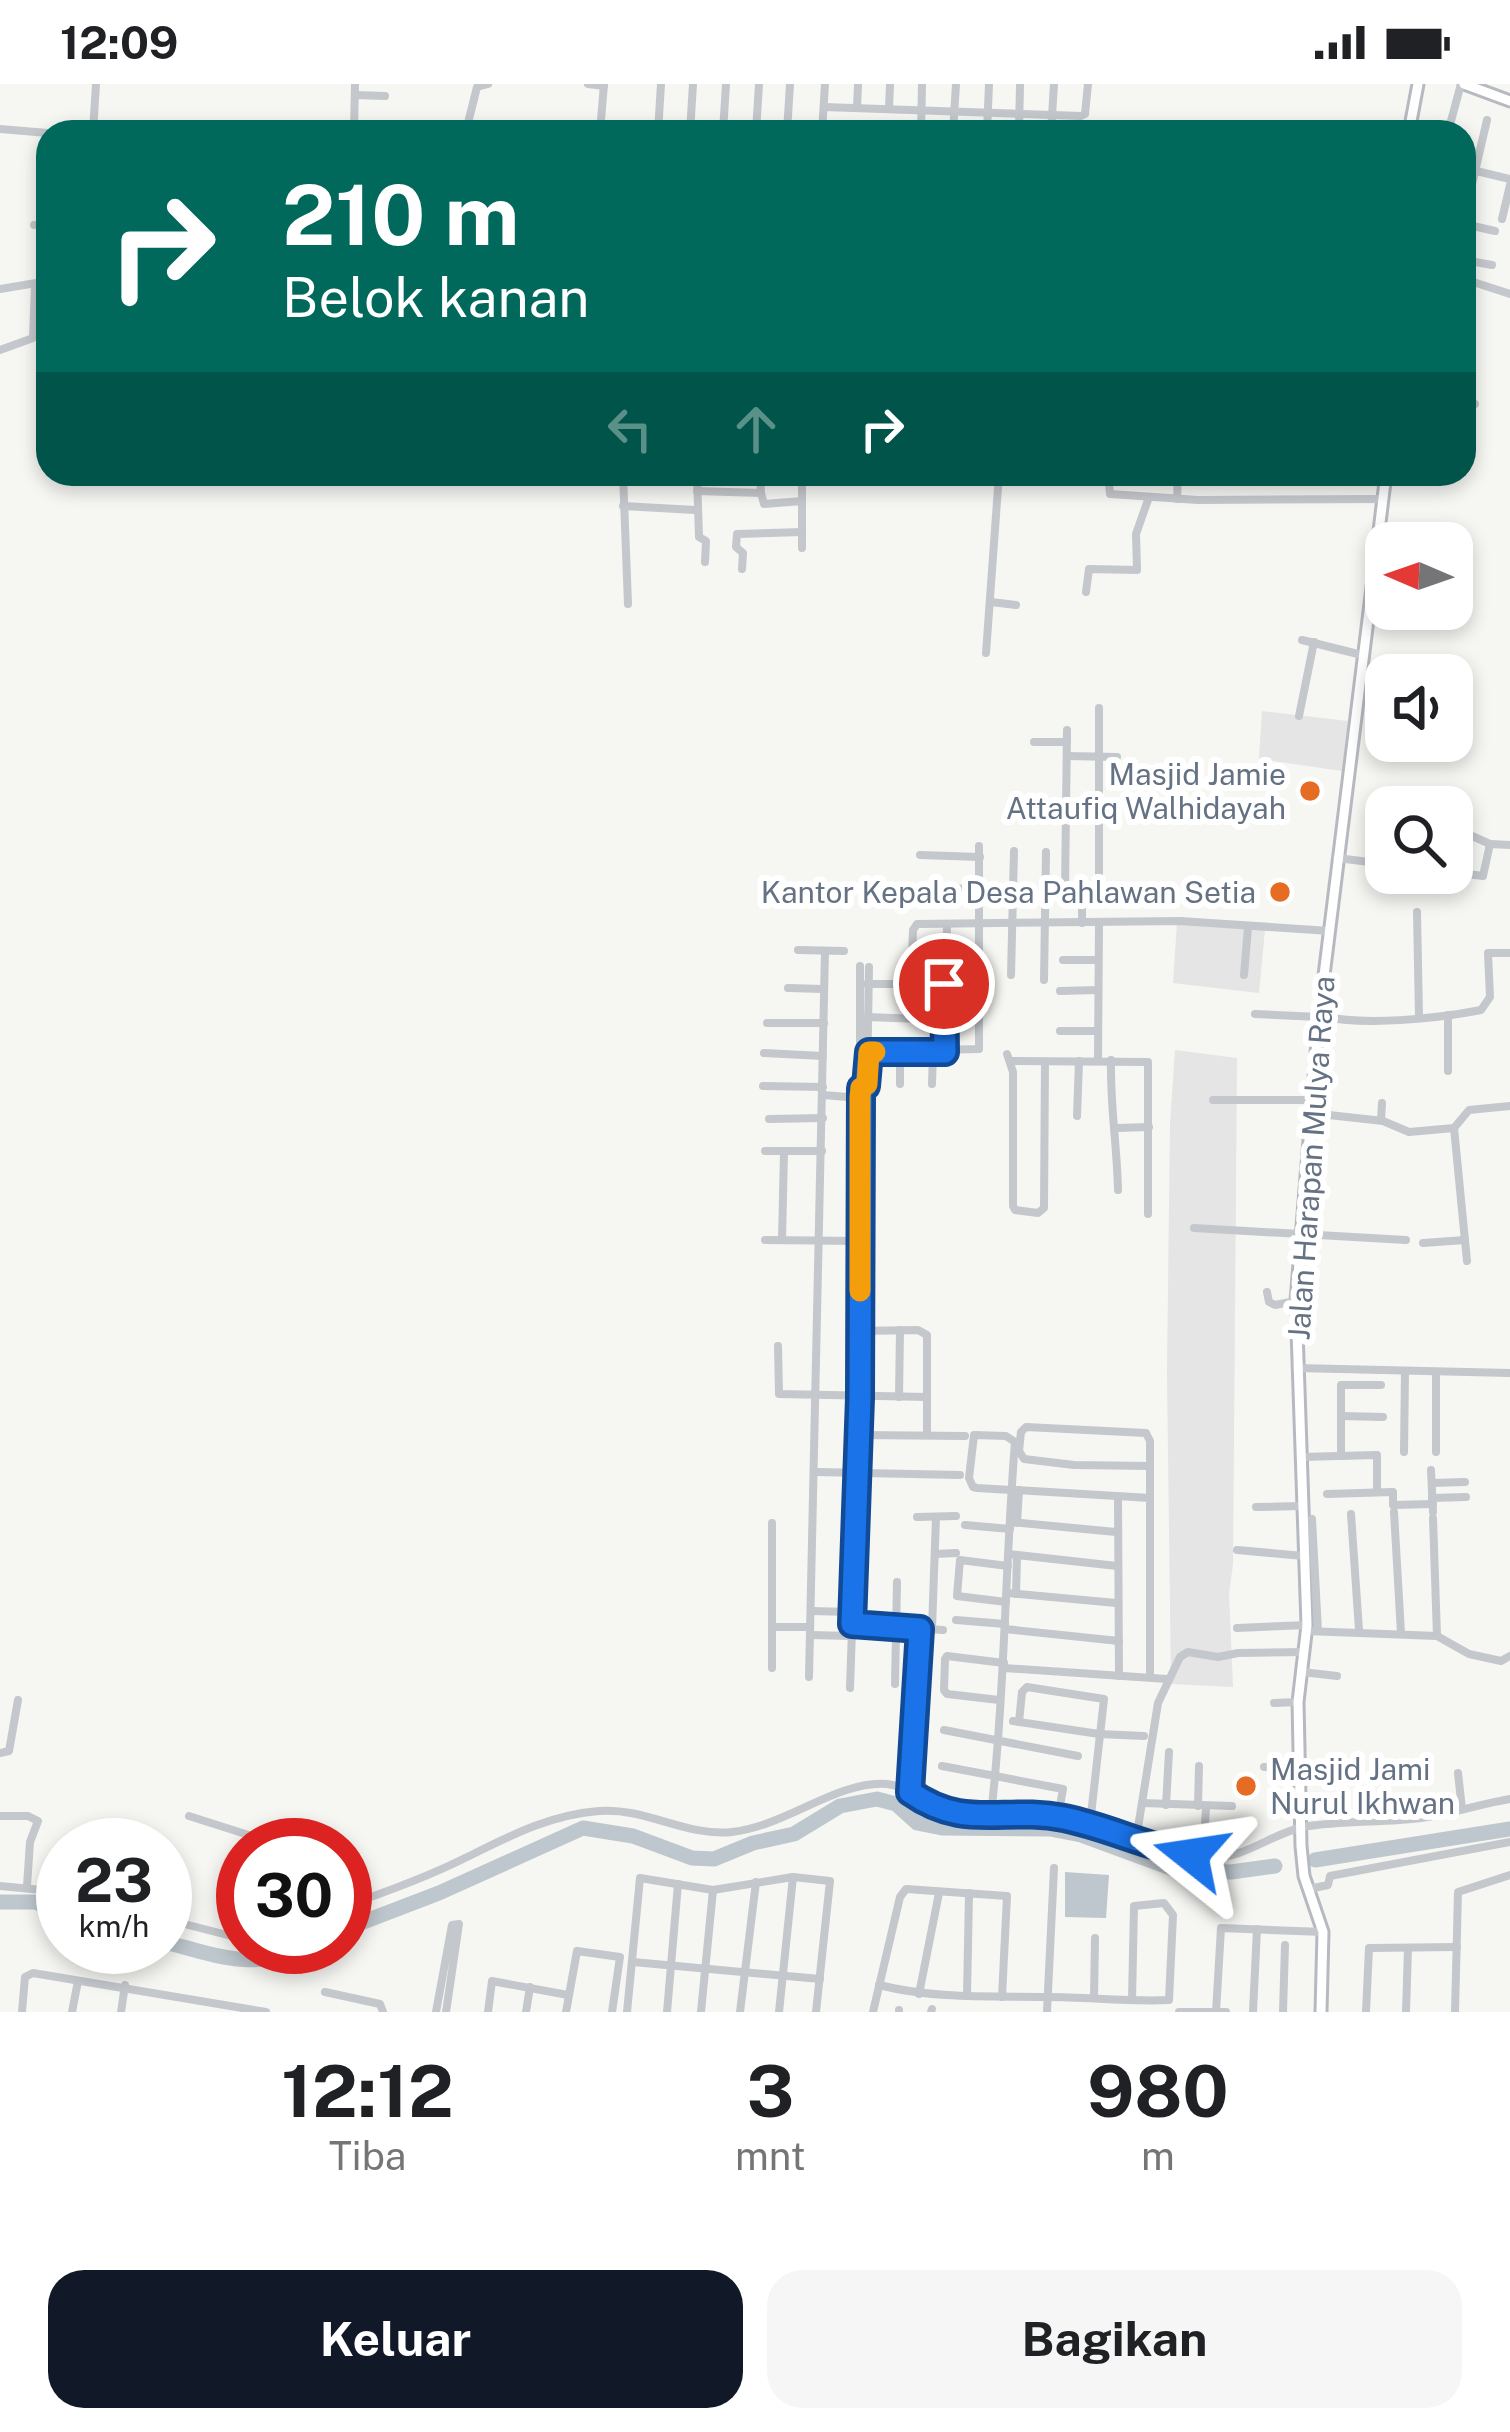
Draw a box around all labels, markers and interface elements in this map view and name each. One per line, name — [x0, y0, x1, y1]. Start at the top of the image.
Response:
text: 12:09 — [60, 16, 178, 69]
text: 210 m — [282, 165, 520, 264]
icon: right — [84, 168, 240, 324]
text: Belok kanan — [282, 266, 590, 329]
icon: left — [597, 396, 663, 462]
icon: ahead — [723, 396, 789, 462]
icon: right — [849, 396, 915, 462]
north arrow — [1365, 522, 1473, 630]
map controls — [1365, 522, 1473, 894]
button: sound — [1365, 654, 1473, 762]
place label: Masjid Jamie Attaufiq Walhidayah — [1006, 756, 1286, 826]
marker: Masjid Jamie Attaufiq Walhidayah — [1297, 778, 1323, 804]
button: search — [1365, 786, 1473, 894]
place label: Kantor Kepala Desa Pahlawan Setia — [761, 874, 1256, 910]
marker: Kantor Kepala Desa Pahlawan Setia — [1267, 879, 1293, 905]
pin — [893, 933, 995, 1035]
icon: arrive — [911, 951, 977, 1017]
street label: Jalan Harapan Mulya Raya — [1280, 975, 1342, 1341]
place label: Masjid Jami Nurul Ikhwan — [1270, 1751, 1455, 1821]
marker: Masjid Jami Nurul Ikhwan — [1233, 1773, 1259, 1799]
position arrow — [1128, 1792, 1254, 1918]
speed limit sign: 30 — [216, 1818, 372, 1974]
text: 23 — [75, 1845, 153, 1916]
text: km/h — [79, 1908, 149, 1944]
text: 12:12 — [281, 2049, 454, 2133]
text: 3 — [746, 2049, 794, 2133]
text: 980 — [1087, 2049, 1229, 2133]
text: Tiba — [329, 2133, 406, 2179]
text: mnt — [735, 2133, 806, 2179]
text: m — [1141, 2133, 1175, 2179]
button: Keluar — [48, 2270, 743, 2408]
button: Bagikan — [767, 2270, 1462, 2408]

